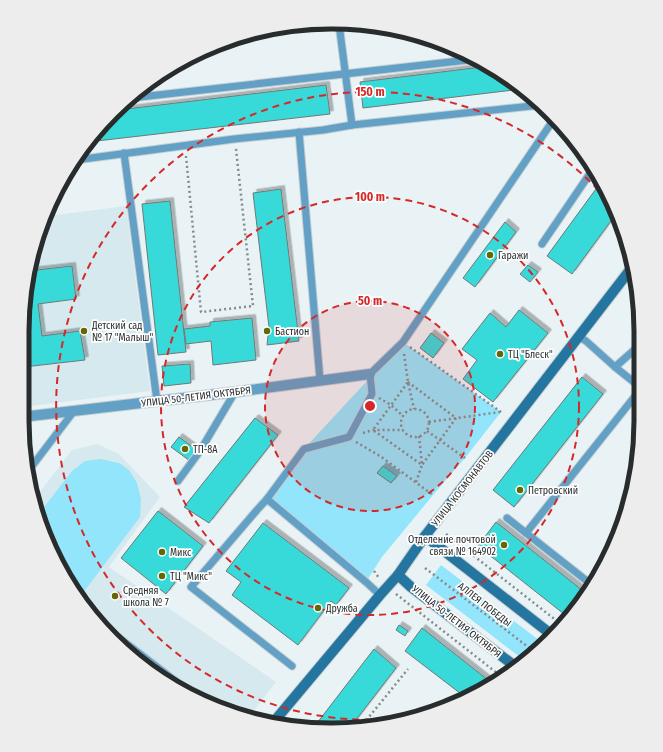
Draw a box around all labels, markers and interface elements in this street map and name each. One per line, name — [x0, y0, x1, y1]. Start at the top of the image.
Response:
text: 150 m — [355, 85, 385, 99]
text: 100 m — [355, 190, 385, 204]
marker: Гаражи — [485, 250, 495, 260]
place label: Гаражи — [498, 250, 528, 262]
text: 50 m — [358, 294, 382, 308]
place label: Детский сад № 17 "Малыш" — [91, 320, 153, 344]
marker: Детский сад № 17 "Малыш" — [79, 326, 89, 336]
marker: Бастион — [262, 326, 272, 336]
place label: Бастион — [275, 326, 309, 338]
marker: ТЦ "Блеск" — [495, 349, 505, 359]
place label: ТЦ "Блеск" — [508, 349, 553, 361]
street label: УЛИЦА 50-ЛЕТИЯ ОКТЯБРЯ — [140, 384, 251, 410]
centre of rings — [363, 399, 377, 413]
marker: ТП-8А — [180, 444, 190, 454]
place label: ТП-8А — [193, 444, 218, 456]
street label: УЛИЦА КОСМОНАВТОВ — [429, 448, 496, 530]
marker: Петровский — [515, 485, 525, 495]
place label: Петровский — [528, 485, 578, 497]
place label: Отделение почтовой связи № 164902 — [408, 534, 497, 558]
marker: Отделение почтовой связи № 164902 — [499, 540, 509, 550]
marker: Микс — [157, 547, 167, 557]
place label: Микс — [170, 547, 192, 559]
marker: ТЦ "Микс" — [157, 571, 167, 581]
place label: ТЦ "Микс" — [170, 571, 212, 583]
street label: АЛЛЕЯ ПОБЕДЫ — [455, 580, 514, 629]
street label: УЛИЦА 50-ЛЕТИЯ ОКТЯБРЯ — [409, 583, 503, 660]
place label: Средняя школа № 7 — [123, 585, 169, 609]
marker: Средняя школа № 7 — [110, 591, 120, 601]
marker: Дружба — [313, 603, 323, 613]
place label: Дружба — [325, 603, 358, 615]

